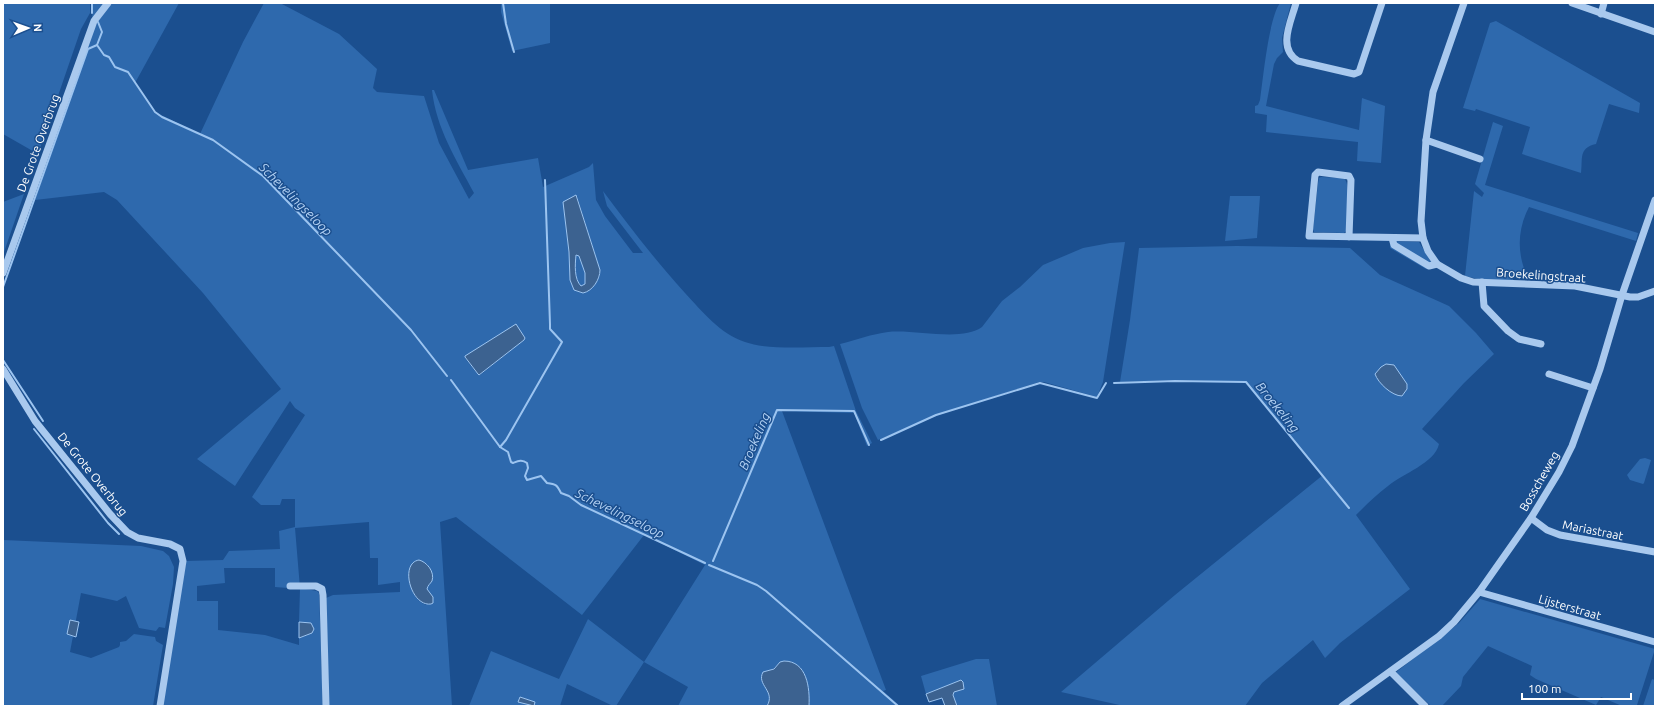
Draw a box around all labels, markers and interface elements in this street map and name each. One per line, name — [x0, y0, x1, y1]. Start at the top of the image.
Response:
north arrow — [8, 8, 48, 48]
text: N — [32, 23, 44, 32]
street label: De Grote Overbrug — [14, 92, 62, 194]
water label: Schevelingseloop — [256, 159, 335, 238]
street label: Broekelingstraat — [1496, 265, 1586, 285]
water label: Broekeling — [1253, 379, 1303, 435]
water label: Broekeling — [736, 410, 772, 472]
street label: De Grote Overbrug — [56, 430, 130, 518]
street label: Bosscheweg — [1517, 449, 1561, 513]
water label: Schevelingseloop — [572, 485, 667, 541]
street label: Mariastraat — [1561, 518, 1625, 542]
street label: Lijsterstraat — [1537, 592, 1603, 622]
scale bar — [1522, 675, 1631, 701]
text: 100 m — [1528, 682, 1561, 695]

